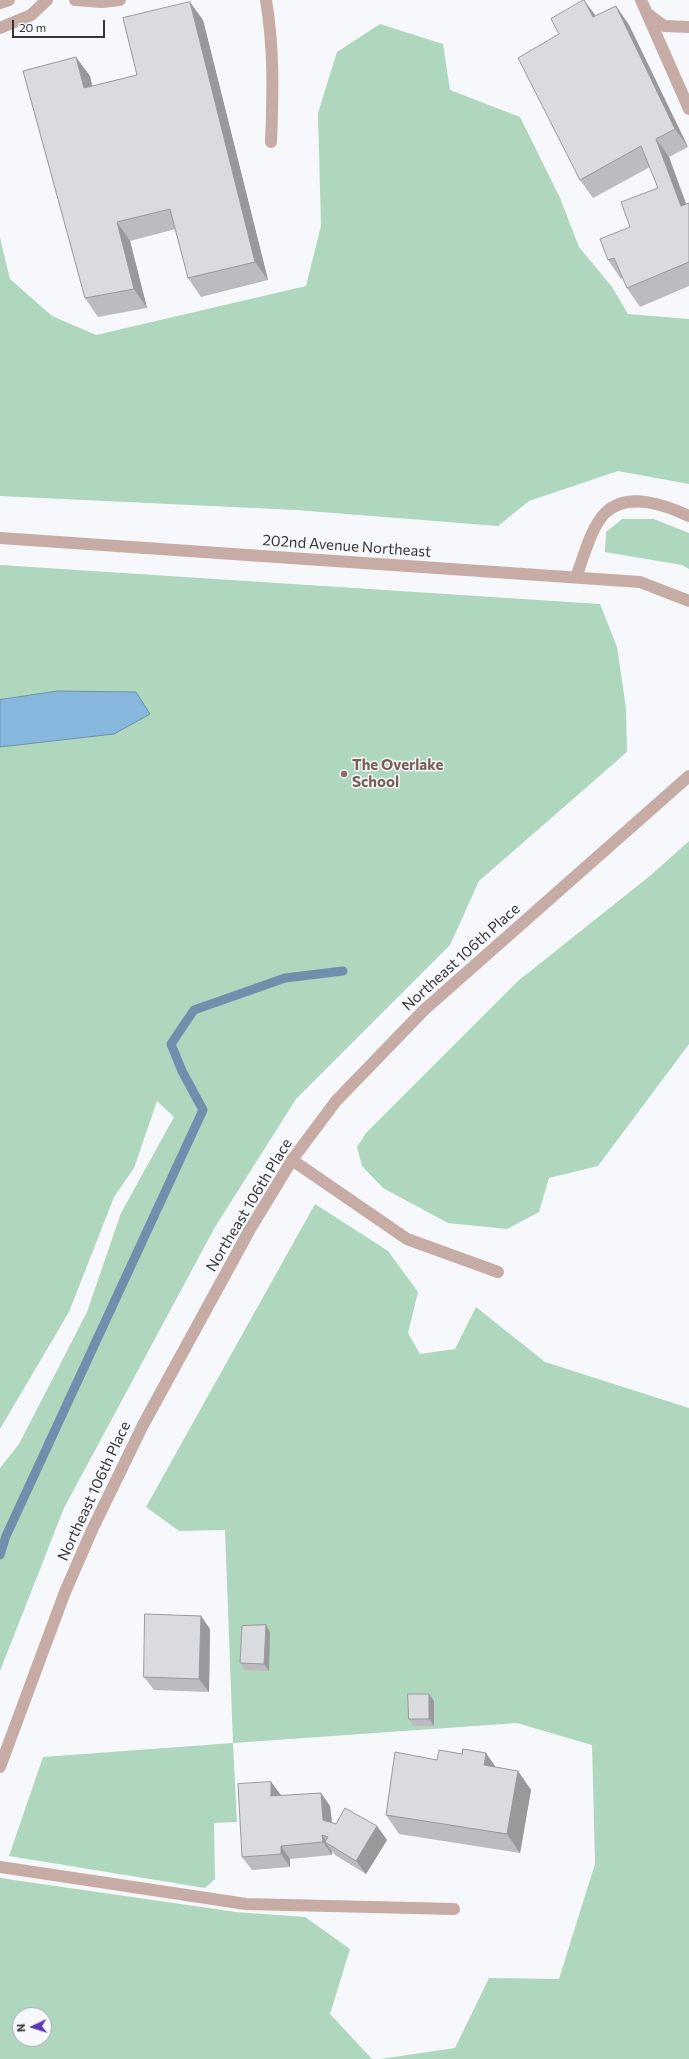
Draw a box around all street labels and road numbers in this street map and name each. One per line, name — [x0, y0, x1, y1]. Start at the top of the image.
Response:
street label: 202nd Avenue Northeast — [262, 531, 432, 561]
street label: Northeast 106th Place — [399, 899, 523, 1015]
street label: Northeast 106th Place — [202, 1135, 296, 1275]
street label: Northeast 106th Place — [54, 1418, 134, 1564]

